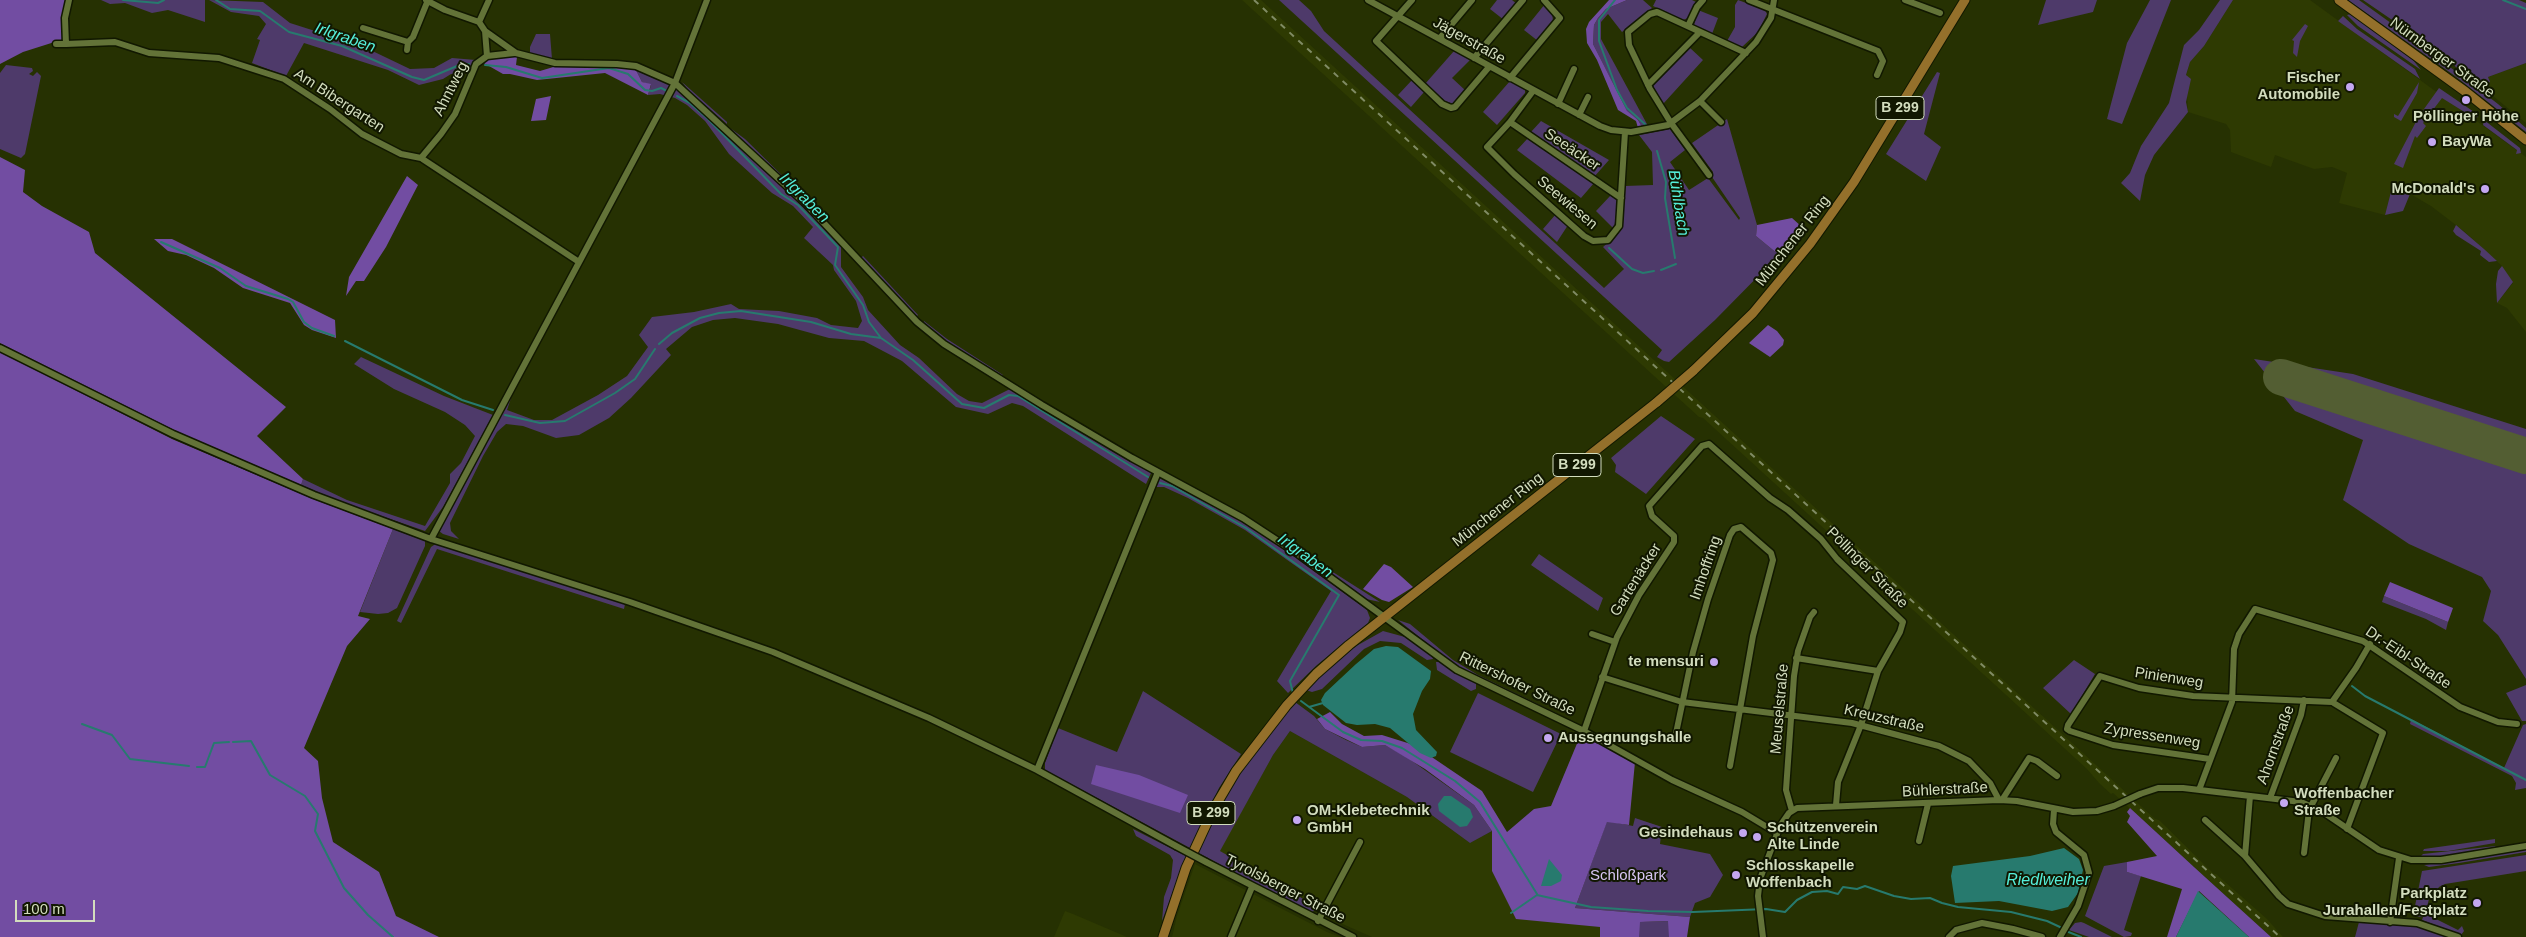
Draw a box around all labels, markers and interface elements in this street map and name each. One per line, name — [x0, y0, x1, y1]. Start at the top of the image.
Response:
street label: Jägerstraße — [1430, 14, 1508, 68]
street label: Nürnberger Straße — [2386, 14, 2498, 102]
water label: Irlgraben — [312, 19, 378, 57]
street label: Ahntweg — [430, 59, 472, 119]
street label: Am Bibergarten — [290, 65, 388, 137]
place label: Fischer Automobile — [2258, 69, 2340, 104]
marker: Fischer Automobile — [2344, 81, 2356, 93]
marker: Pöllinger Höhe — [2460, 94, 2472, 106]
road number: B 299 — [1876, 96, 1924, 120]
place label: Pöllinger Höhe — [2413, 108, 2519, 126]
street label: Seeäcker — [1541, 125, 1603, 175]
place label: BayWa — [2442, 133, 2491, 151]
marker: BayWa — [2426, 136, 2438, 148]
water label: Irlgraben — [775, 169, 833, 227]
water label: Bühlbach — [1663, 169, 1693, 237]
street label: Seewiesen — [1533, 173, 1601, 233]
place label: McDonald's — [2391, 180, 2475, 198]
marker: McDonald's — [2479, 183, 2491, 195]
street label: Münchener Ring — [1752, 192, 1834, 290]
road number: B 299 — [1553, 454, 1601, 476]
street label: Münchener Ring — [1449, 469, 1547, 551]
street label: Pöllinger Straße — [1823, 524, 1911, 612]
water label: Irlgraben — [1274, 530, 1336, 582]
street label: Imhoffring — [1687, 534, 1725, 602]
street label: Gartenäcker — [1606, 540, 1666, 620]
street label: Dr.-Eibl-Straße — [2362, 623, 2454, 693]
street label: Rittershofer Straße — [1456, 648, 1578, 720]
place label: te mensuri — [1628, 653, 1704, 671]
marker: te mensuri — [1708, 656, 1720, 668]
street label: Meuselstraße — [1767, 663, 1793, 755]
street label: Pinienweg — [2133, 664, 2205, 692]
street label: Kreuzstraße — [1842, 701, 1926, 737]
street label: Ahornstraße — [2253, 703, 2299, 787]
street label: Zypressenweg — [2102, 719, 2202, 753]
place label: Aussegnungshalle — [1558, 729, 1691, 747]
marker: Aussegnungshalle — [1542, 732, 1554, 744]
street label: Bühlerstraße — [1902, 779, 1988, 801]
place label: Woffenbacher Straße — [2294, 785, 2394, 820]
marker: Woffenbacher Straße — [2278, 797, 2290, 809]
road number: B 299 — [1187, 801, 1235, 824]
place label: OM-Klebetechnik GmbH — [1307, 802, 1430, 837]
marker: OM-Klebetechnik GmbH — [1291, 814, 1303, 826]
place label: Schützenverein Alte Linde — [1767, 819, 1878, 854]
place label: Gesindehaus — [1639, 824, 1733, 842]
marker: Gesindehaus — [1737, 827, 1749, 839]
marker: Schützenverein Alte Linde — [1751, 831, 1763, 843]
street label: Tyrolsberger Straße — [1222, 851, 1348, 927]
place label: Schlosskapelle Woffenbach — [1746, 857, 1854, 892]
park label: Schloßpark — [1590, 867, 1666, 885]
marker: Schlosskapelle Woffenbach — [1730, 869, 1742, 881]
water label: Riedlweiher — [2006, 871, 2090, 891]
place label: Parkplatz Jurahallen/Festplatz — [2323, 885, 2467, 920]
scale bar — [18, 890, 98, 922]
marker: Parkplatz Jurahallen/Festplatz — [2471, 897, 2483, 909]
text: 100 m — [23, 900, 65, 917]

